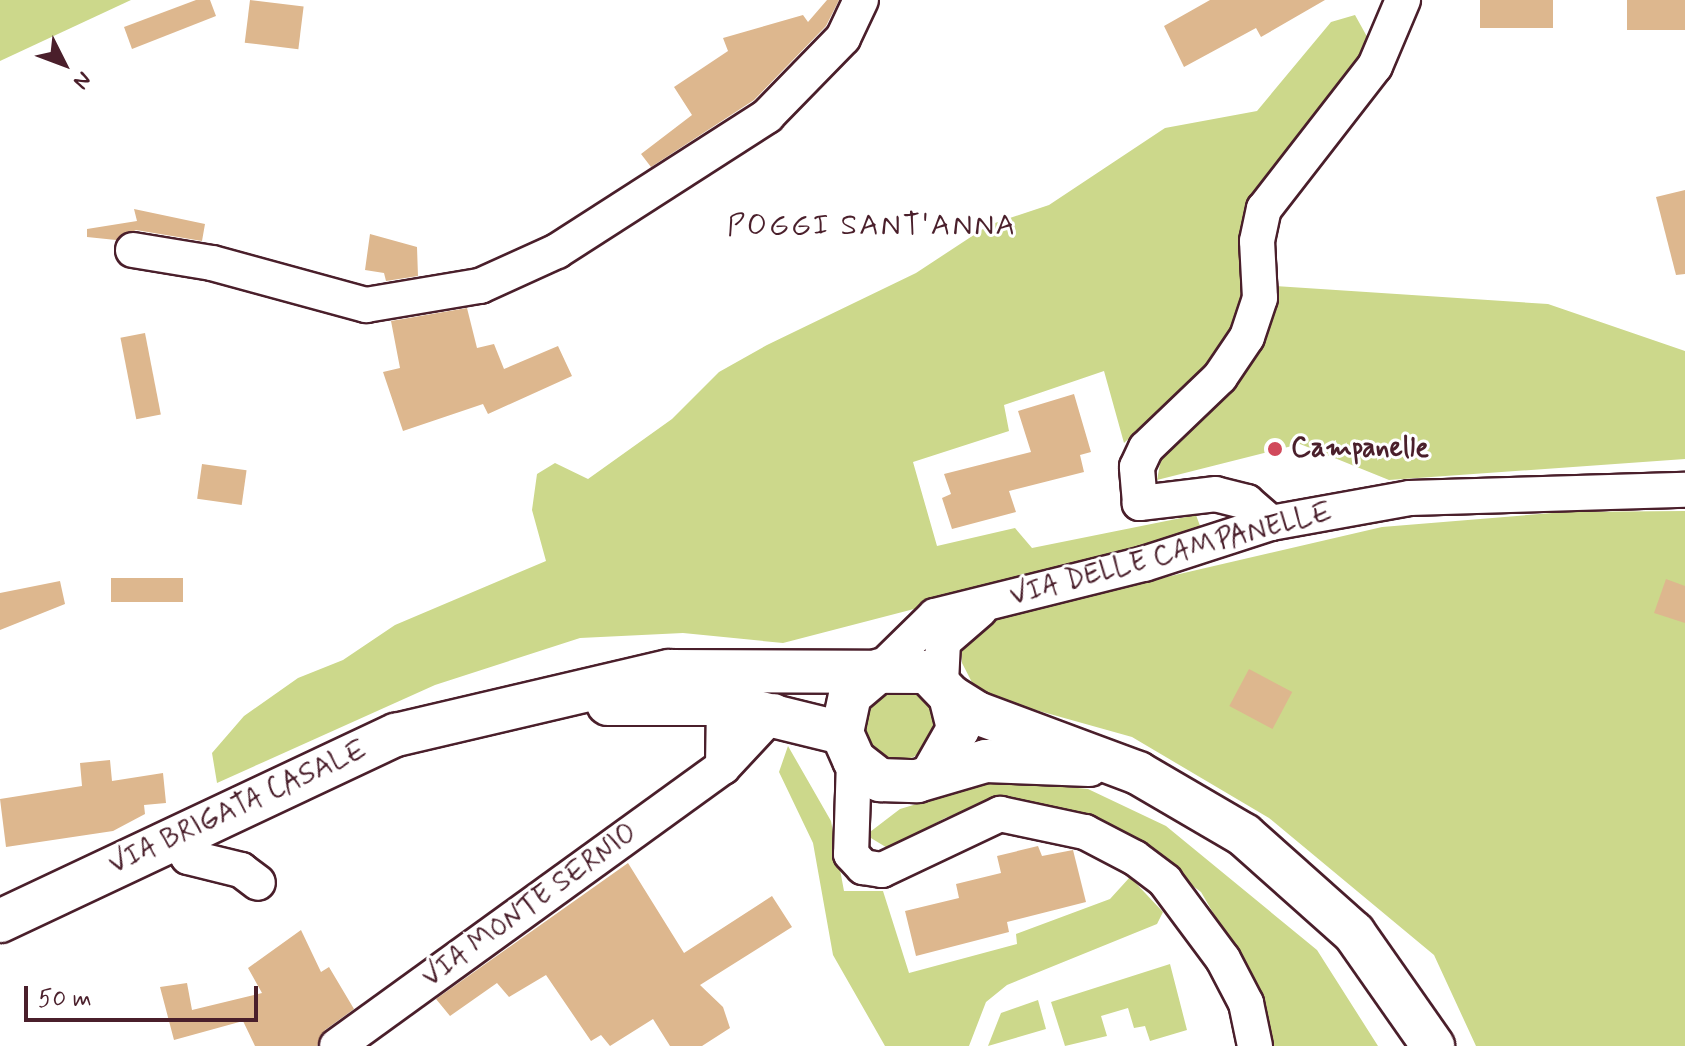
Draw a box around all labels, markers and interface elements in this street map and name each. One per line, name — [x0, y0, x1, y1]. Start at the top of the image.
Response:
north arrow — [24, 24, 104, 104]
text: N — [67, 65, 97, 95]
district label: POGGI SANT'ANNA — [724, 208, 1020, 244]
place label: Campanelle — [1291, 432, 1429, 466]
marker: Campanelle — [1266, 440, 1284, 458]
street label: VIA DELLE CAMPANELLE — [1006, 496, 1336, 614]
street label: VIA BRIGATA CASALE — [102, 733, 374, 883]
street label: VIA MONTE SERNIO — [413, 814, 647, 998]
scale bar — [28, 970, 262, 1020]
text: 50 m — [38, 984, 92, 1015]

